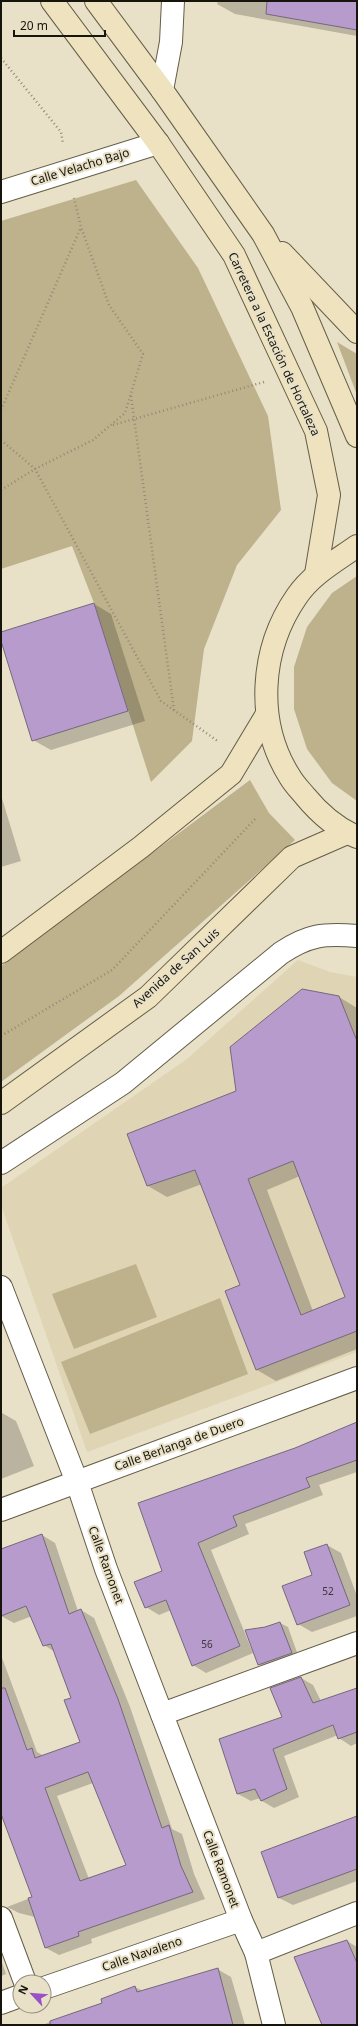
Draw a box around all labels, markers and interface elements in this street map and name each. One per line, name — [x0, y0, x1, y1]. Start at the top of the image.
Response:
scale bar — [14, 12, 105, 38]
text: 20 m — [20, 17, 48, 34]
street label: Calle Velacho Bajo — [28, 143, 131, 190]
street label: Carretera a la Estación de Hortaleza — [224, 249, 325, 438]
street label: Avenida de San Luis — [128, 924, 223, 1011]
street label: Calle Berlanga de Duero — [112, 1412, 246, 1475]
street label: Calle Ramonet — [85, 1524, 129, 1607]
house number: 52 — [322, 1584, 334, 1598]
house number: 56 — [201, 1637, 213, 1651]
street label: Calle Ramonet — [199, 1828, 244, 1911]
street label: Calle Navaleno — [100, 1932, 184, 1975]
north arrow — [12, 1974, 52, 2014]
text: N — [14, 1982, 31, 1997]

